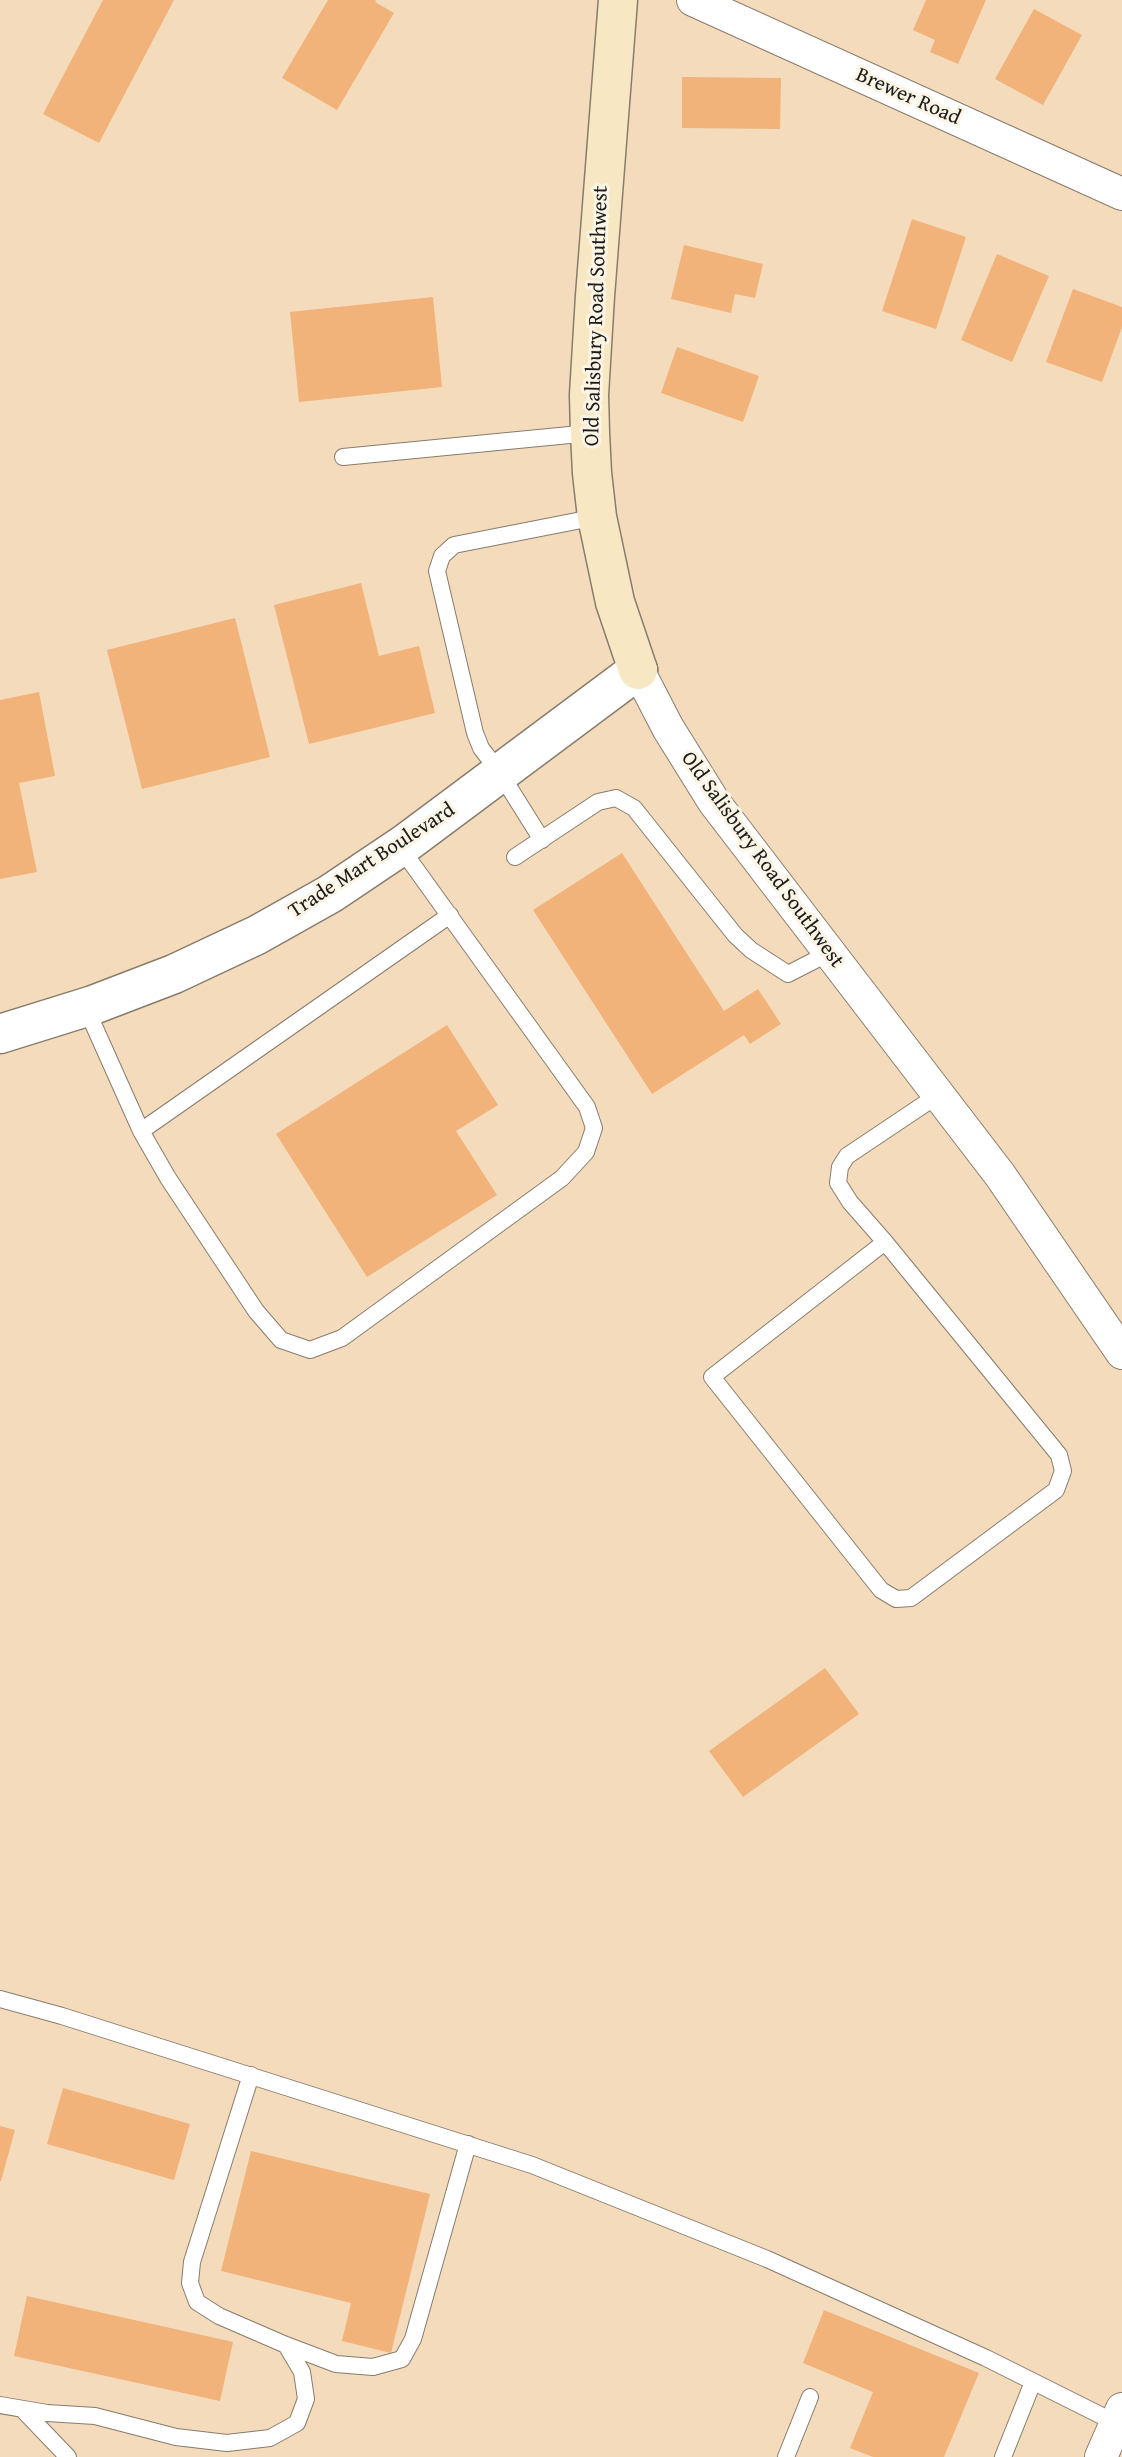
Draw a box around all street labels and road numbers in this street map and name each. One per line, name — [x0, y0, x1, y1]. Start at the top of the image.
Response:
street label: Brewer Road — [852, 63, 964, 131]
street label: Old Salisbury Road Southwest — [580, 185, 614, 447]
street label: Old Salisbury Road Southwest — [675, 747, 849, 973]
street label: Trade Mart Boulevard — [284, 798, 460, 924]

